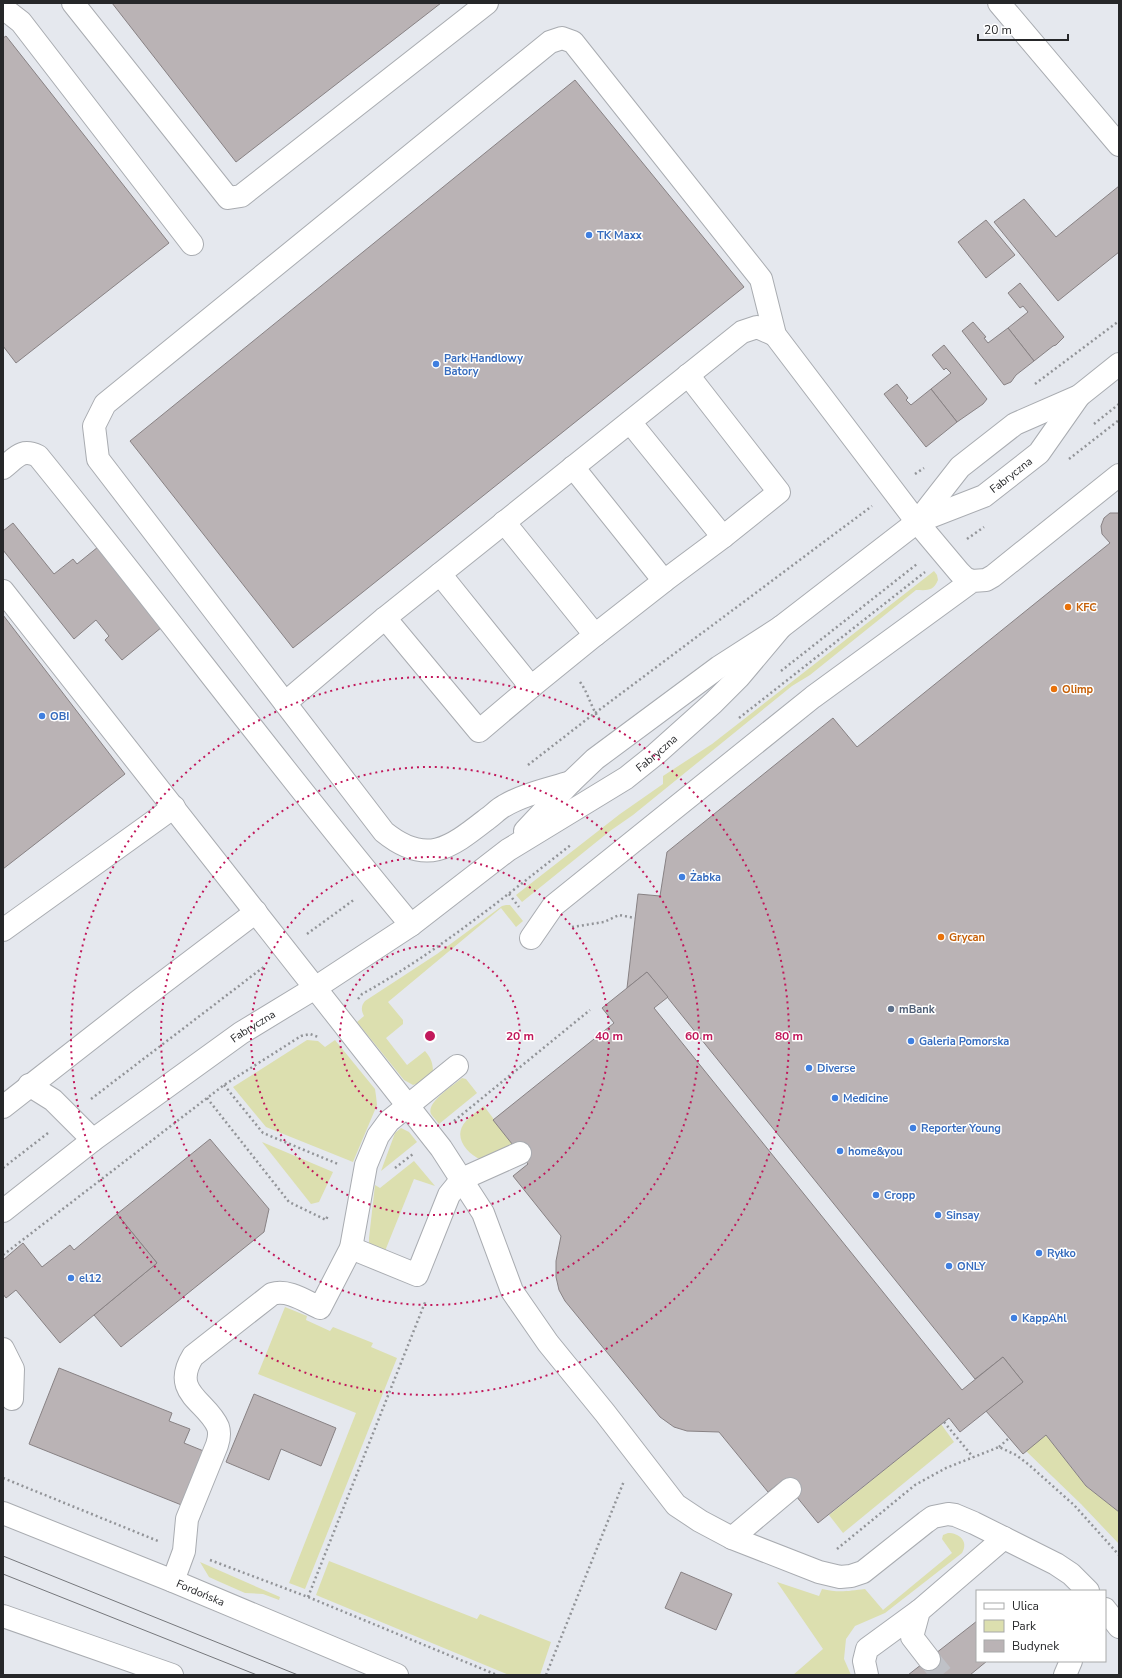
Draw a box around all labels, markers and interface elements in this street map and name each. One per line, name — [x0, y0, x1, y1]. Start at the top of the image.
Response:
scale bar — [978, 16, 1068, 42]
text: 20 m — [984, 22, 1012, 38]
place label: TK Maxx — [597, 228, 643, 243]
marker: TK Maxx — [584, 230, 594, 240]
place label: Park Handlowy Batory — [444, 351, 523, 379]
marker: Park Handlowy Batory — [431, 359, 441, 369]
street label: Fabryczna — [986, 454, 1035, 496]
place label: KFC — [1076, 600, 1097, 615]
marker: KFC — [1063, 602, 1073, 612]
place label: Olimp — [1062, 682, 1094, 697]
marker: Olimp — [1049, 684, 1059, 694]
place label: OBI — [50, 709, 69, 724]
marker: OBI — [37, 711, 47, 721]
street label: Fabryczna — [633, 731, 681, 775]
place label: Żabka — [690, 869, 721, 885]
marker: Żabka — [677, 872, 687, 882]
place label: Grycan — [949, 930, 985, 945]
marker: Grycan — [936, 932, 946, 942]
place label: mBank — [899, 1002, 936, 1017]
marker: mBank — [886, 1004, 896, 1014]
street label: Fabryczna — [227, 1006, 278, 1046]
text: 20 m — [506, 1028, 534, 1044]
text: 40 m — [595, 1028, 623, 1044]
text: 60 m — [685, 1028, 713, 1044]
text: 80 m — [775, 1028, 803, 1044]
centre of rings — [423, 1029, 437, 1043]
place label: Galeria Pomorska — [919, 1034, 1009, 1049]
marker: Galeria Pomorska — [906, 1036, 916, 1046]
place label: Diverse — [817, 1061, 855, 1076]
marker: Diverse — [804, 1063, 814, 1073]
place label: Medicine — [843, 1091, 888, 1106]
marker: Medicine — [830, 1093, 840, 1103]
place label: Reporter Young — [921, 1121, 1001, 1136]
marker: Reporter Young — [908, 1123, 918, 1133]
place label: home&you — [848, 1144, 903, 1159]
marker: home&you — [835, 1146, 845, 1156]
place label: Cropp — [884, 1188, 916, 1203]
marker: Cropp — [871, 1190, 881, 1200]
place label: Sinsay — [946, 1208, 980, 1223]
marker: Sinsay — [933, 1210, 943, 1220]
place label: Ryłko — [1047, 1246, 1076, 1261]
marker: Ryłko — [1034, 1248, 1044, 1258]
place label: ONLY — [957, 1259, 987, 1274]
marker: ONLY — [944, 1261, 954, 1271]
place label: el12 — [79, 1271, 102, 1286]
marker: el12 — [66, 1273, 76, 1283]
place label: KappAhl — [1022, 1311, 1067, 1326]
marker: KappAhl — [1009, 1313, 1019, 1323]
street label: Fordońska — [174, 1576, 227, 1609]
legend — [976, 1590, 1106, 1662]
text: Ulica — [1012, 1598, 1039, 1614]
text: Park — [1012, 1618, 1037, 1634]
text: Budynek — [1012, 1638, 1060, 1654]

